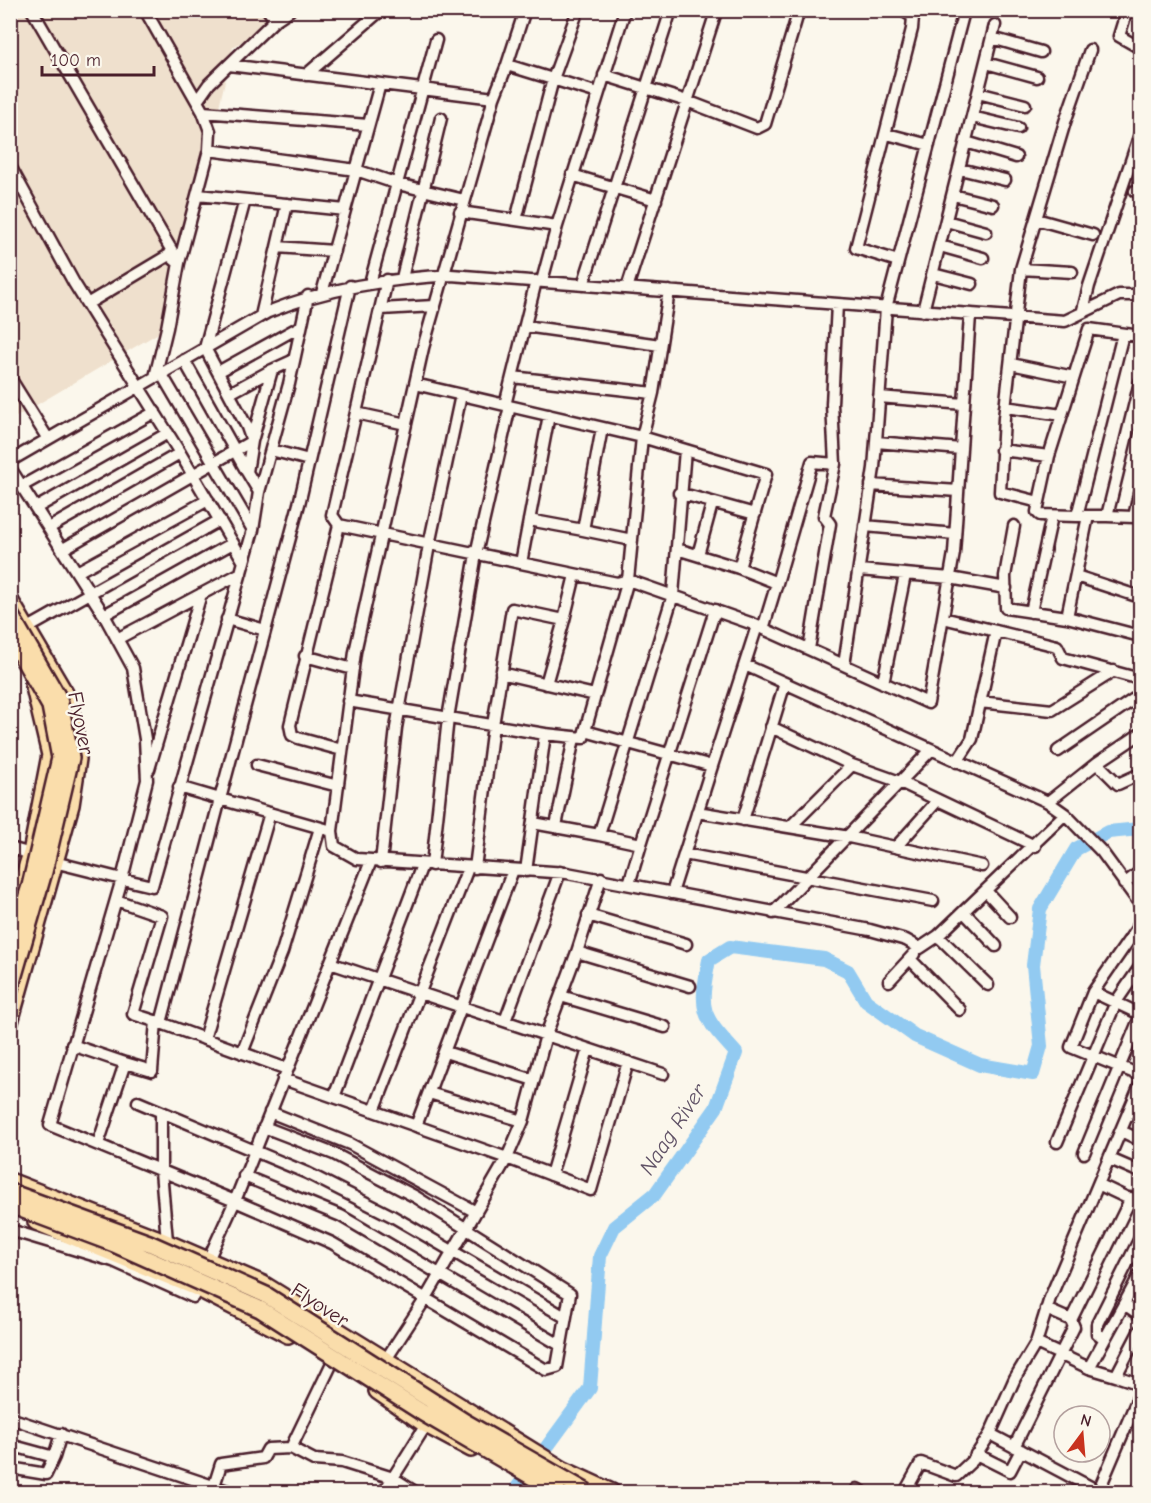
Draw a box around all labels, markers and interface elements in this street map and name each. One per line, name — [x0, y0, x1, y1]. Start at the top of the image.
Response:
scale bar — [42, 39, 154, 77]
text: 100 m — [51, 50, 101, 71]
street label: Flyover — [63, 689, 99, 757]
water label: Naag River — [634, 1078, 712, 1180]
street label: Flyover — [287, 1278, 354, 1333]
north arrow — [1052, 1404, 1112, 1464]
text: N — [1078, 1410, 1093, 1431]

